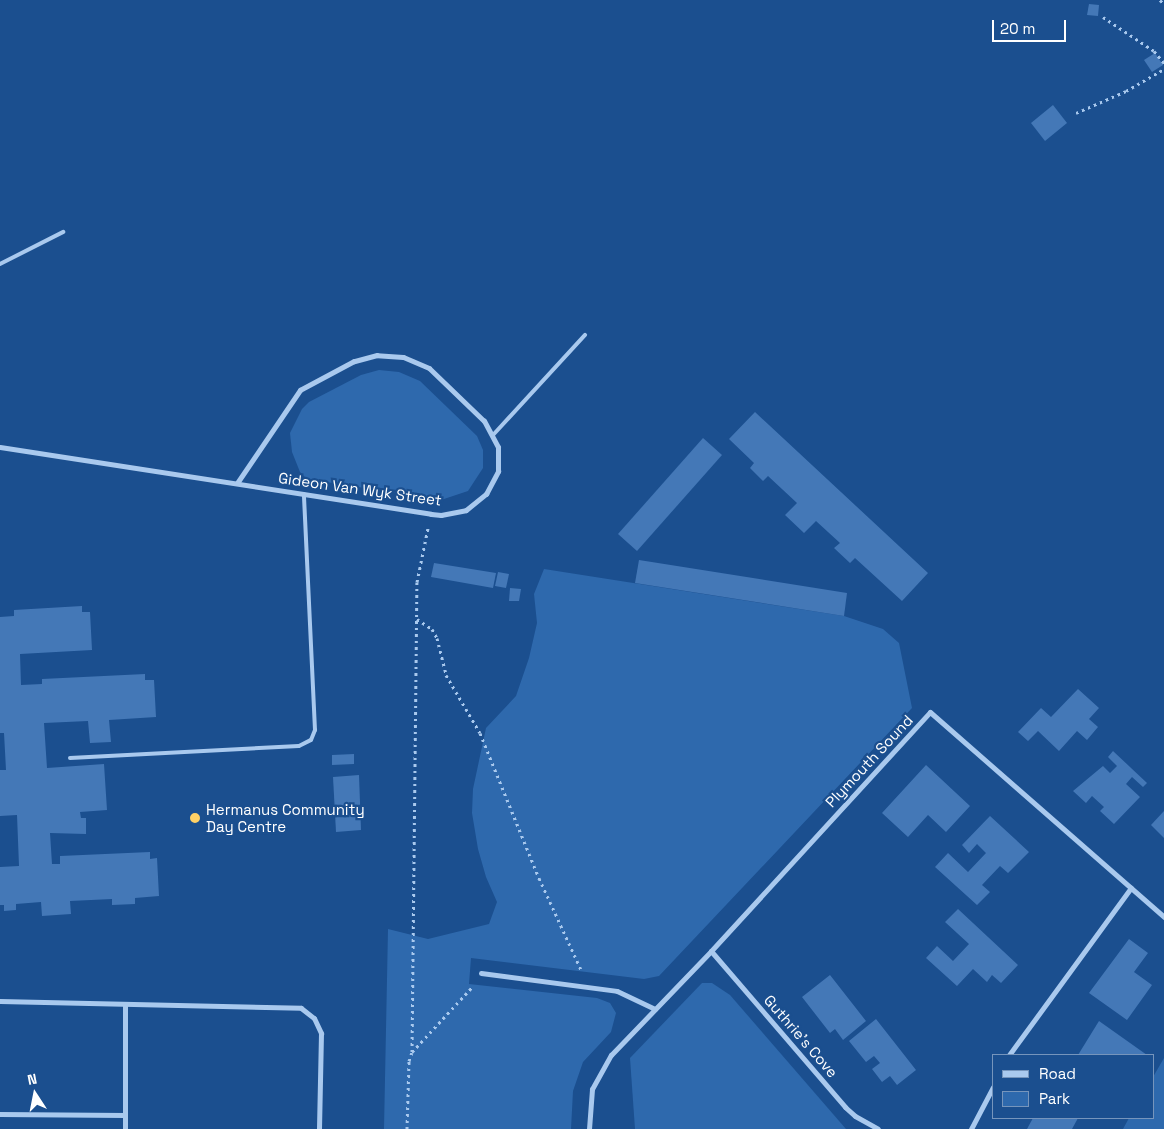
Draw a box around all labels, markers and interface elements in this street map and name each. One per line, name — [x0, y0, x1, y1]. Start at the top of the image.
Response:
scale bar — [994, 10, 1068, 42]
text: 20 m — [1000, 19, 1035, 38]
street label: Gideon Van Wyk Street — [277, 469, 443, 509]
street label: Plymouth Sound — [822, 711, 916, 811]
place label: Hermanus Community Day Centre — [206, 800, 365, 835]
marker: Hermanus Community Day Centre — [188, 811, 202, 825]
street label: Guthrie’s Cove — [760, 991, 842, 1081]
legend — [992, 1054, 1154, 1119]
text: Road — [1039, 1064, 1076, 1083]
north arrow — [10, 1069, 60, 1119]
text: N — [26, 1070, 38, 1089]
text: Park — [1039, 1089, 1070, 1108]

